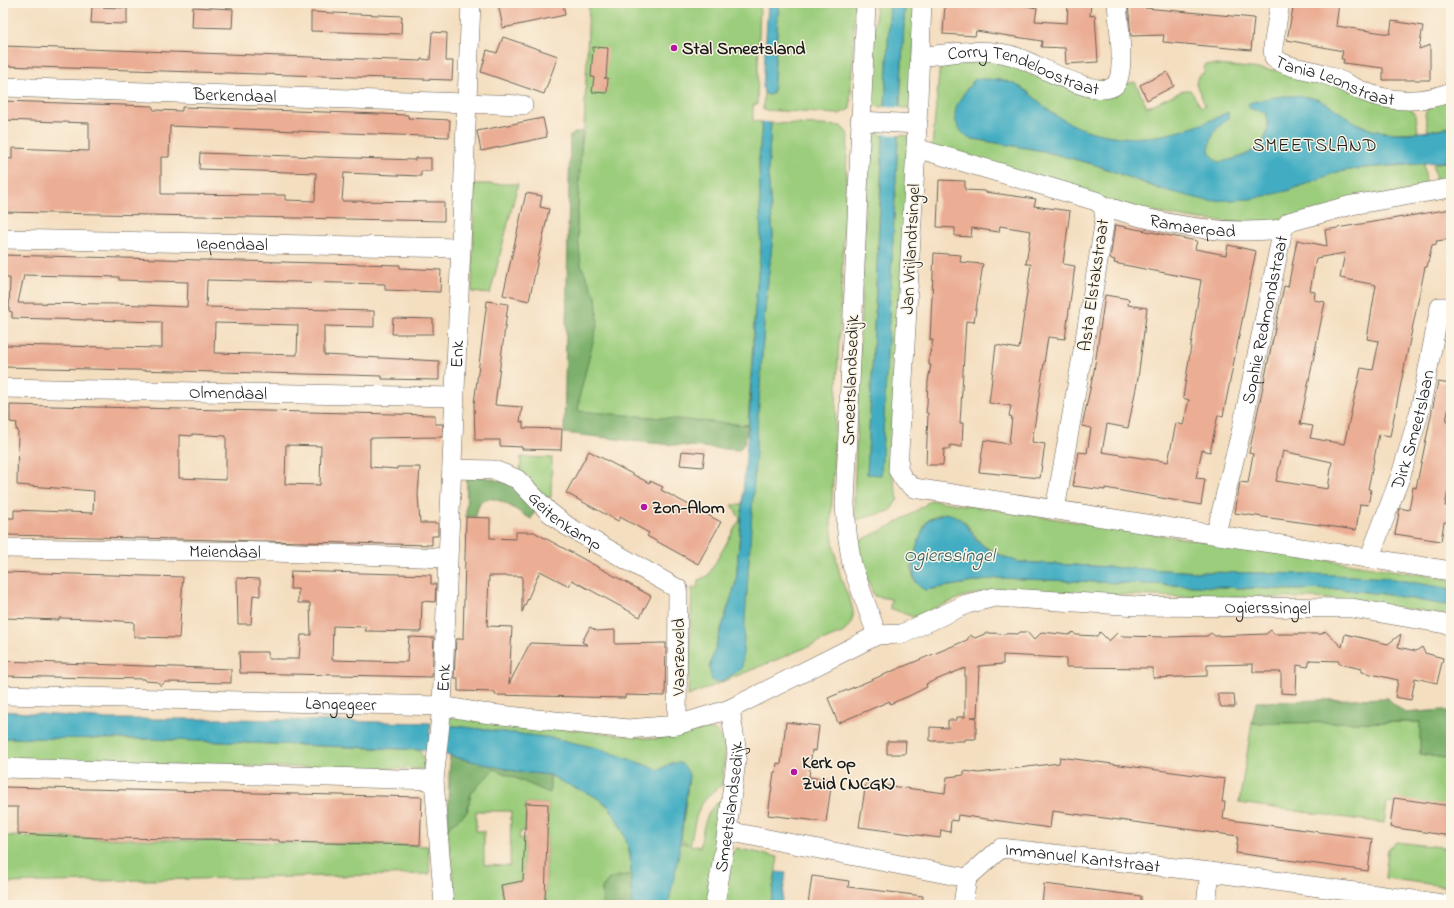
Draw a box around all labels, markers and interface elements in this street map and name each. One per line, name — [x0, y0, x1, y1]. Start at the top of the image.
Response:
place label: Stal Smeetsland — [682, 37, 806, 63]
street label: Corry Tendeloostraat — [946, 40, 1101, 104]
marker: Stal Smeetsland — [669, 43, 679, 53]
street label: Tania Leonstraat — [1269, 50, 1396, 114]
street label: Berkendaal — [192, 83, 277, 111]
district label: SMEETSLAND — [1252, 133, 1378, 160]
street label: Jan Vrijlandtsingel — [896, 183, 929, 315]
street label: Ramaerpad — [1146, 208, 1236, 246]
street label: Asta Elstakstraat — [1073, 217, 1117, 353]
street label: Iependaal — [196, 232, 268, 259]
street label: Sophie Redmondstraat — [1236, 233, 1296, 406]
street label: Smeetslandsedijk — [837, 314, 867, 446]
street label: Enk — [445, 340, 472, 369]
street label: Dirk Smeetslaan — [1385, 368, 1443, 495]
street label: Olmendaal — [188, 381, 267, 408]
street label: Geitenkamp — [521, 486, 607, 558]
place label: Zon-Alom — [652, 496, 725, 522]
marker: Zon-Alom — [639, 502, 649, 512]
street label: Meiendaal — [189, 540, 261, 567]
water label: Ogierssingel — [903, 543, 997, 571]
street label: Ogierssingel — [1224, 596, 1311, 624]
street label: Vaarzeveld — [667, 618, 693, 697]
street label: Enk — [432, 663, 459, 692]
street label: Langegeer — [305, 692, 377, 720]
street label: Smeetslandsedijk — [710, 740, 752, 874]
place label: Kerk op Zuid (NCGK) — [802, 751, 895, 798]
marker: Kerk op Zuid (NCGK) — [789, 767, 799, 777]
street label: Immanuel Kantstraat — [1003, 838, 1162, 881]

